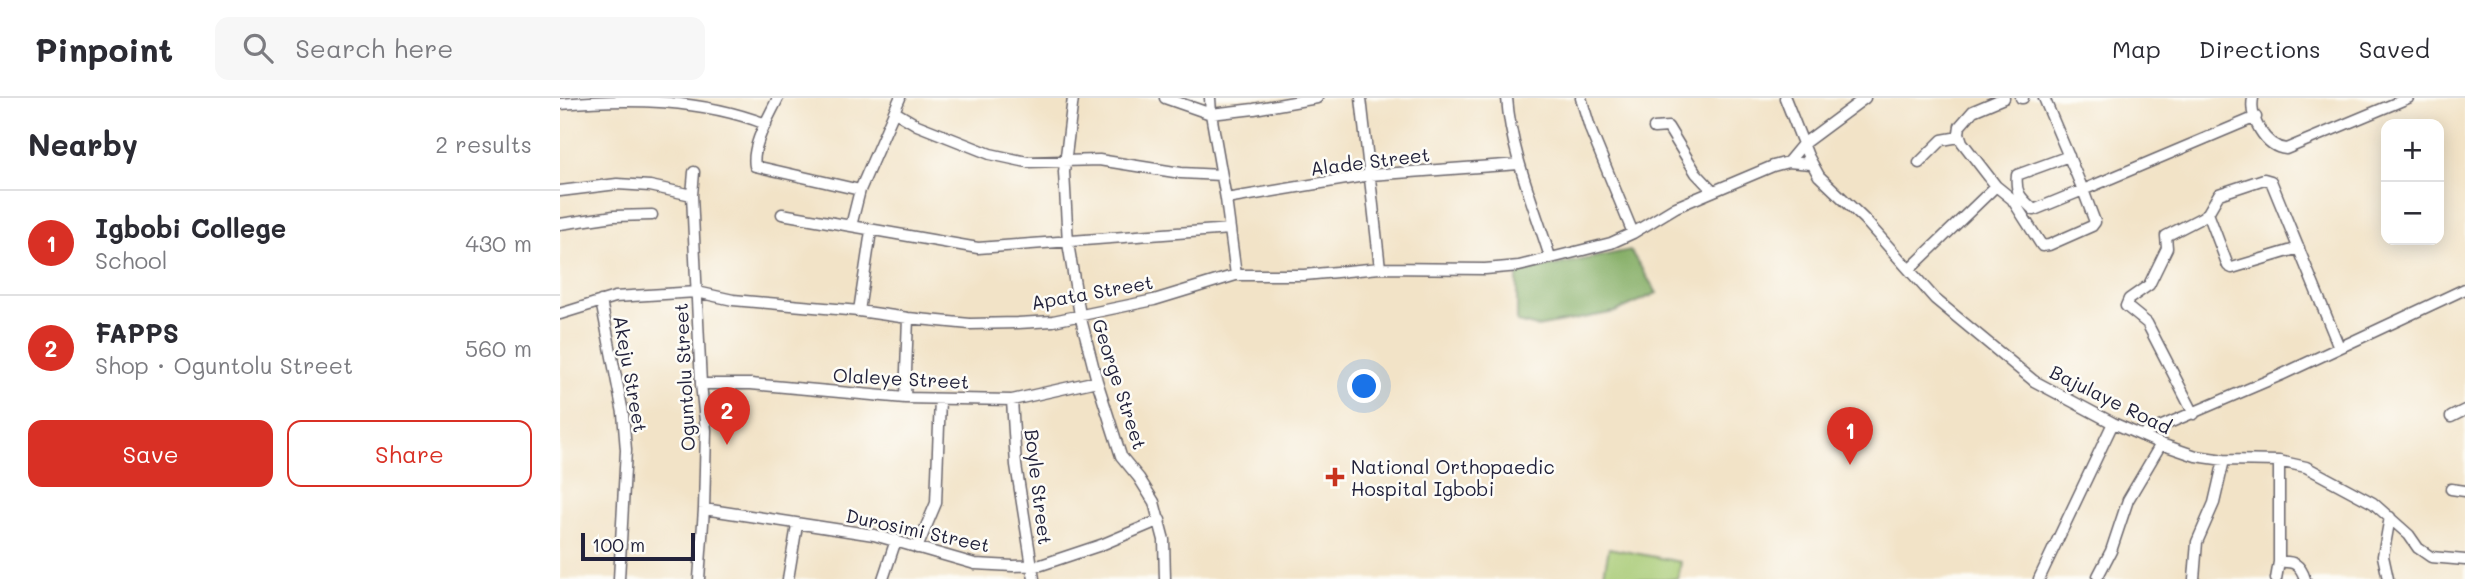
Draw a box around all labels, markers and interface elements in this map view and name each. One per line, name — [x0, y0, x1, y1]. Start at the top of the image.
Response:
search box — [215, 17, 705, 80]
text: Pinpoint — [35, 27, 173, 70]
icon: search — [239, 29, 277, 67]
text: Search here — [295, 31, 453, 65]
text: Map — [2112, 33, 2161, 64]
text: Directions — [2199, 33, 2321, 64]
text: Saved — [2359, 33, 2430, 64]
map controls — [2381, 119, 2444, 245]
button: + — [2381, 119, 2444, 182]
text: Nearby — [28, 124, 138, 164]
text: 2 results — [435, 129, 532, 159]
street label: Alade Street — [1309, 141, 1431, 181]
button: − — [2381, 182, 2444, 245]
text: Igbobi College — [95, 211, 286, 245]
text: 1 — [46, 228, 56, 258]
text: 430 m — [465, 228, 532, 258]
text: School — [95, 245, 168, 275]
street label: Apata Street — [1029, 269, 1155, 315]
street label: Oguntolu Street — [668, 302, 700, 452]
street label: Akeju Street — [608, 314, 654, 434]
street label: George Street — [1087, 315, 1153, 453]
text: FAPPS — [95, 316, 179, 350]
text: 2 — [45, 333, 57, 363]
text: 560 m — [465, 333, 532, 363]
text: Shop · Oguntolu Street — [95, 350, 353, 380]
street label: Bajulaye Road — [2046, 359, 2176, 439]
street label: Olaleye Street — [832, 362, 970, 394]
your location — [1347, 369, 1381, 403]
pin: 2 — [704, 387, 750, 445]
pin: 1 — [1827, 407, 1873, 465]
button: Save — [28, 420, 273, 487]
button: Share — [287, 420, 532, 487]
street label: Boyle Street — [1020, 428, 1058, 546]
place label: National Orthopaedic Hospital Igbobi — [1351, 454, 1555, 501]
marker: National Orthopaedic Hospital Igbobi — [1325, 467, 1345, 487]
street label: Durosimi Street — [844, 503, 992, 557]
scale bar — [581, 530, 695, 562]
text: 100 m — [592, 532, 645, 557]

